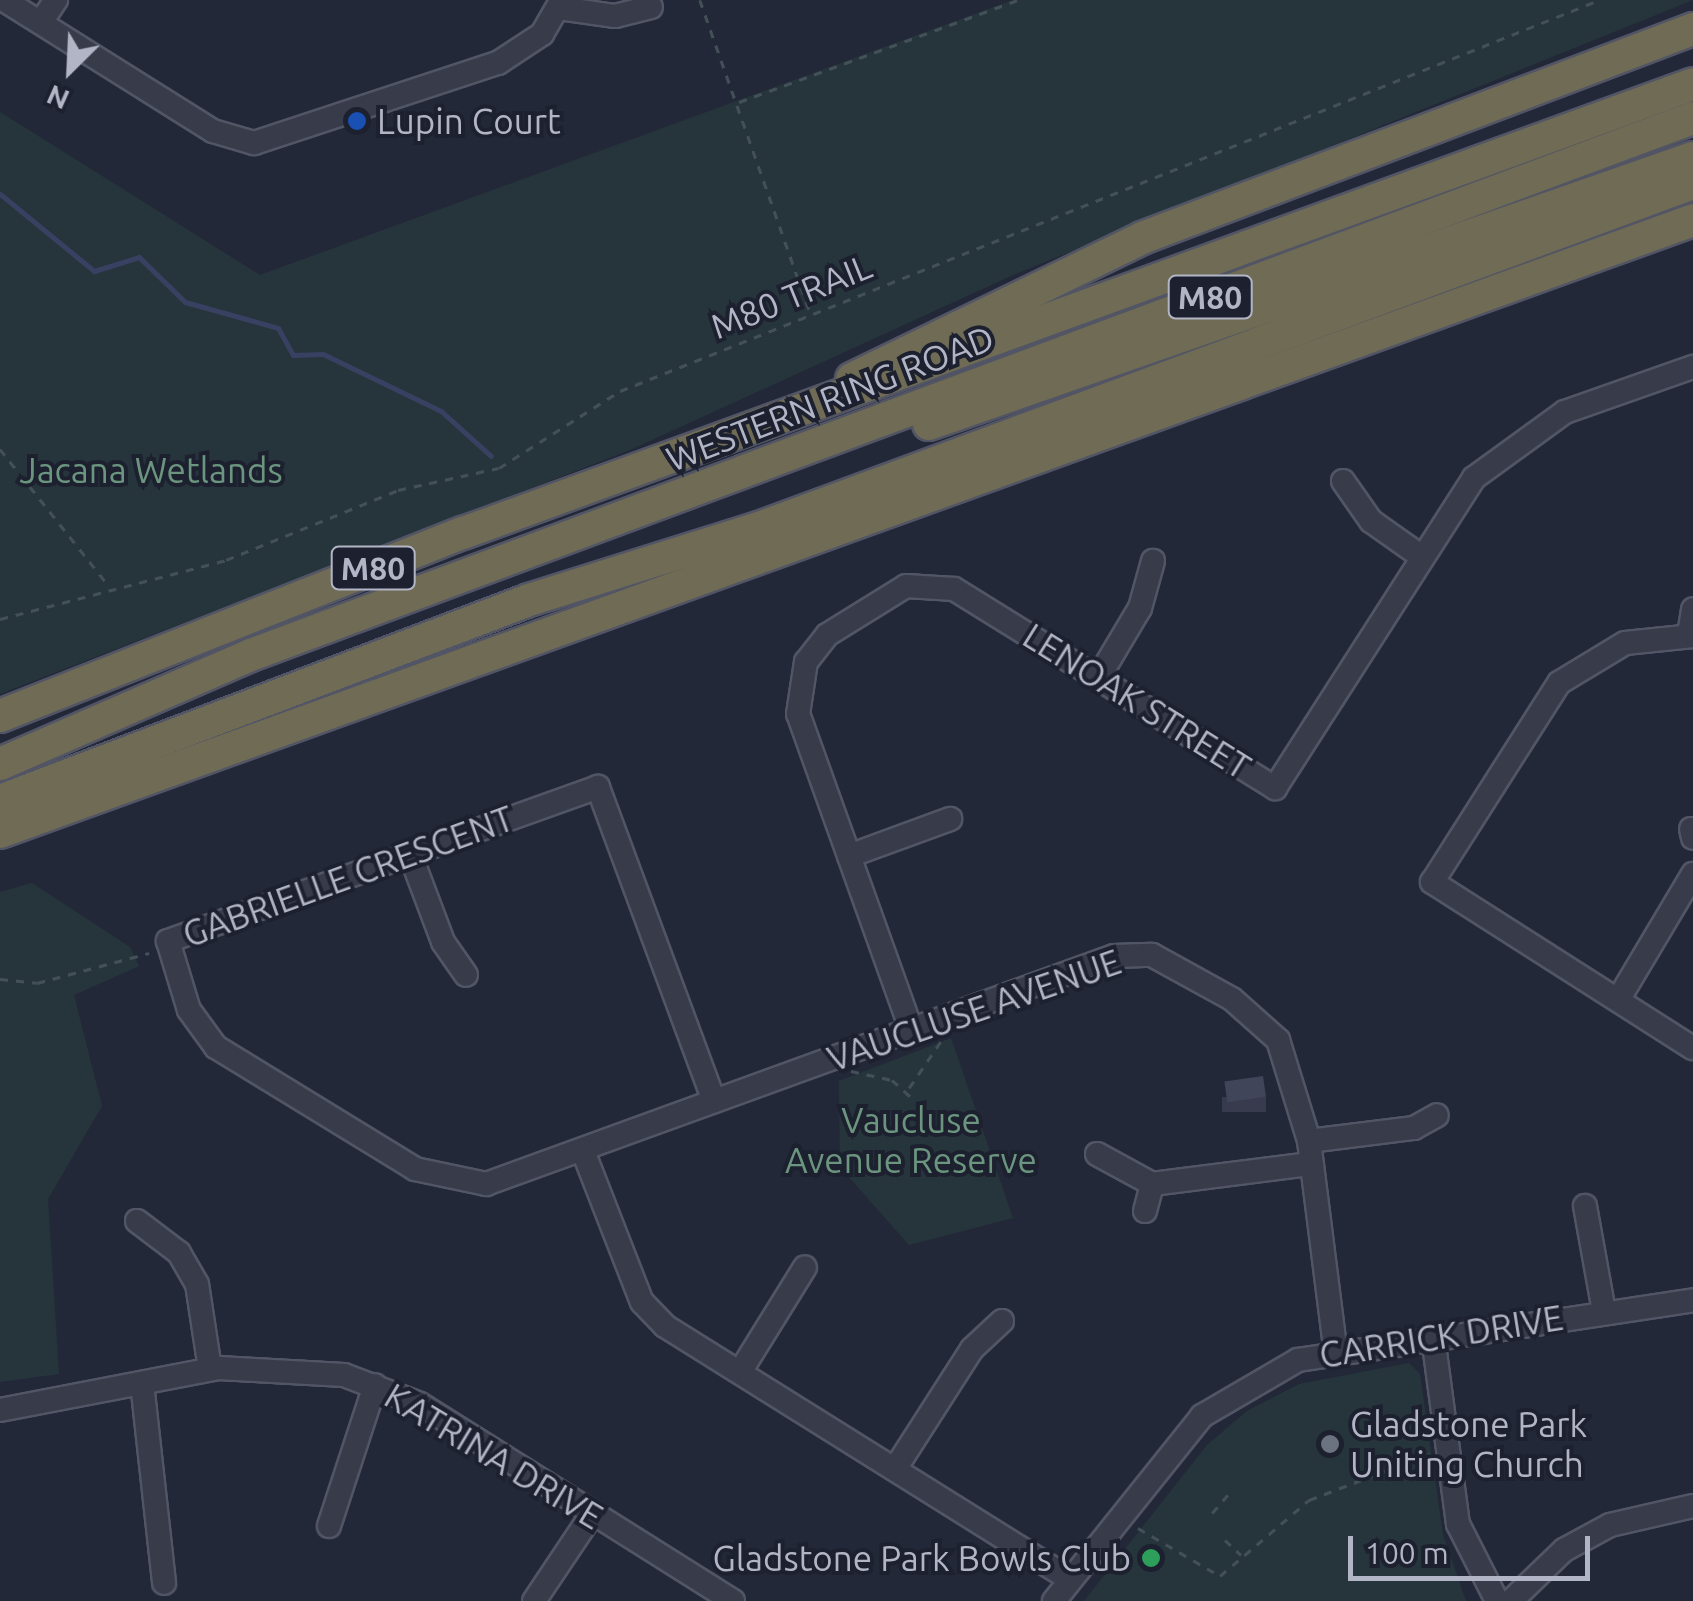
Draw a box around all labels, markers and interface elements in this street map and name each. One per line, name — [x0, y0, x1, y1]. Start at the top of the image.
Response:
north arrow — [20, 20, 120, 120]
text: N — [42, 79, 73, 116]
place label: Lupin Court — [377, 100, 561, 142]
marker: Lupin Court — [346, 110, 368, 132]
street label: M80 TRAIL — [704, 245, 878, 347]
road number: M80 — [1168, 270, 1252, 324]
street label: WESTERN RING ROAD — [660, 316, 1000, 480]
park label: Jacana Wetlands — [19, 449, 283, 491]
road number: M80 — [330, 541, 416, 595]
street label: LENOAK STREET — [1016, 614, 1258, 788]
street label: GABRIELLE CRESCENT — [177, 797, 519, 955]
street label: VAUCLUSE AVENUE — [822, 940, 1126, 1080]
park label: Vaucluse Avenue Reserve — [785, 1099, 1037, 1181]
street label: CARRICK DRIVE — [1316, 1296, 1566, 1376]
street label: KATRINA DRIVE — [377, 1374, 611, 1538]
place label: Gladstone Park Uniting Church — [1350, 1403, 1587, 1485]
marker: Gladstone Park Uniting Church — [1319, 1433, 1341, 1455]
scale bar — [1353, 1516, 1596, 1578]
text: 100 m — [1365, 1536, 1449, 1570]
place label: Gladstone Park Bowls Club — [713, 1537, 1131, 1579]
marker: Gladstone Park Bowls Club — [1140, 1547, 1162, 1569]

